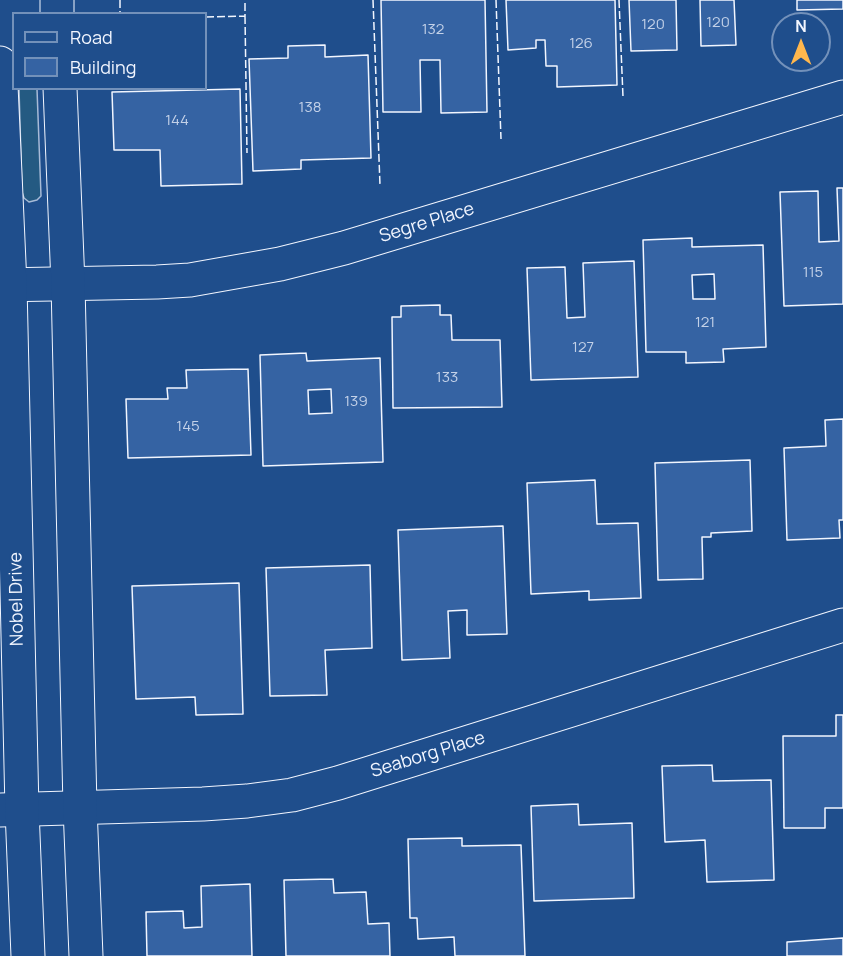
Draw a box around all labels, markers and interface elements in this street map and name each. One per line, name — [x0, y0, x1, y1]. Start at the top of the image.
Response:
legend — [12, 12, 207, 90]
north arrow — [771, 12, 831, 72]
house number: 120 — [706, 14, 730, 32]
text: N — [795, 15, 807, 37]
house number: 120 — [641, 16, 665, 34]
house number: 132 — [422, 21, 444, 39]
text: Road — [70, 25, 113, 49]
house number: 126 — [569, 35, 593, 53]
text: Building — [70, 55, 136, 79]
house number: 138 — [299, 99, 321, 117]
house number: 144 — [165, 112, 189, 130]
street label: Segre Place — [377, 198, 477, 248]
house number: 115 — [803, 264, 823, 282]
house number: 121 — [695, 314, 715, 332]
house number: 127 — [572, 339, 594, 357]
house number: 133 — [436, 369, 458, 387]
house number: 139 — [344, 393, 368, 411]
house number: 145 — [176, 418, 200, 436]
street label: Nobel Drive — [5, 552, 29, 646]
street label: Seaborg Place — [368, 727, 488, 783]

